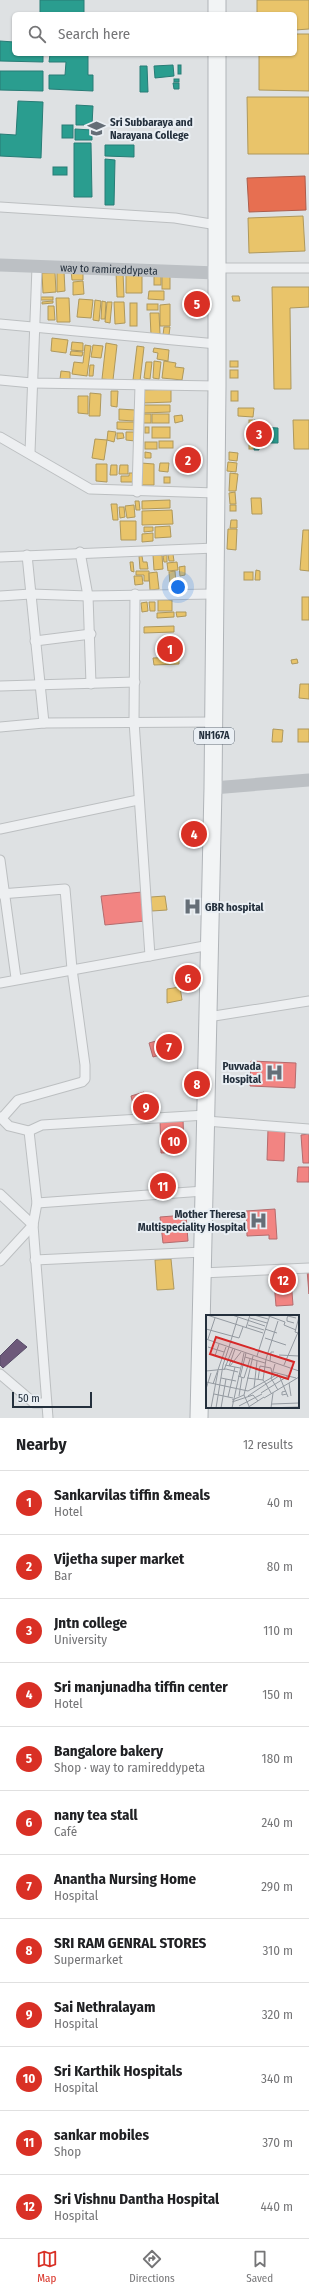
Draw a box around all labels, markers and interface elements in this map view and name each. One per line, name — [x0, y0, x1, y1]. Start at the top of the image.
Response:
search box — [12, 12, 297, 56]
icon: search — [26, 23, 48, 45]
text: Search here — [58, 25, 130, 43]
place label: Sri Subbaraya and Narayana College — [110, 116, 193, 142]
school or university icon: Sri Subbaraya and Narayana College — [87, 118, 107, 138]
street label: way to ramireddypeta — [60, 261, 158, 277]
pin: 5 — [184, 289, 210, 319]
pin: 3 — [246, 419, 272, 449]
pin: 2 — [175, 445, 201, 475]
your location — [168, 577, 188, 597]
pin: 1 — [157, 634, 183, 664]
road number: NH167A — [194, 728, 234, 744]
pin: 4 — [181, 819, 207, 849]
hospital icon: GBR hospital — [182, 897, 202, 917]
place label: GBR hospital — [205, 901, 265, 914]
pin: 6 — [175, 963, 201, 993]
pin: 7 — [156, 1032, 182, 1062]
place label: Puvvada Hospital — [222, 1060, 262, 1086]
hospital icon: Puvvada Hospital — [264, 1062, 284, 1082]
pin: 8 — [184, 1069, 210, 1099]
pin: 9 — [133, 1092, 159, 1122]
pin: 10 — [161, 1126, 187, 1156]
pin: 11 — [150, 1171, 176, 1201]
place label: Mother Theresa Multispeciality Hospital — [138, 1208, 247, 1234]
hospital icon: Mother Theresa Multispeciality Hospital — [249, 1210, 269, 1230]
pin: 12 — [270, 1265, 296, 1295]
inset map — [206, 1315, 299, 1408]
scale bar — [12, 1390, 92, 1409]
text: 50 m — [18, 1392, 40, 1405]
text: Nearby — [16, 1434, 67, 1455]
text: 12 results — [243, 1437, 293, 1452]
text: Sankarvilas tiffin &meals — [54, 1486, 210, 1504]
text: 1 — [26, 1495, 32, 1510]
text: 40 m — [267, 1495, 293, 1510]
text: Hotel — [54, 1504, 83, 1519]
text: Vijetha super market — [54, 1550, 184, 1568]
text: 2 — [26, 1559, 32, 1574]
text: 80 m — [267, 1559, 293, 1574]
text: Bar — [54, 1568, 72, 1583]
text: Jntn college — [54, 1614, 127, 1632]
text: 3 — [26, 1623, 32, 1638]
text: 110 m — [263, 1623, 293, 1638]
text: University — [54, 1632, 107, 1647]
text: Sri manjunadha tiffin center — [54, 1678, 228, 1696]
text: 4 — [26, 1687, 32, 1702]
text: 150 m — [262, 1687, 293, 1702]
text: Hotel — [54, 1696, 83, 1711]
text: Bangalore bakery — [54, 1742, 163, 1760]
text: 5 — [26, 1751, 32, 1766]
text: 180 m — [262, 1751, 293, 1766]
text: Shop · way to ramireddypeta — [54, 1760, 205, 1775]
text: nany tea stall — [54, 1806, 138, 1824]
text: 6 — [26, 1815, 32, 1830]
text: 240 m — [261, 1815, 293, 1830]
text: Café — [54, 1824, 77, 1839]
text: Anantha Nursing Home — [54, 1870, 196, 1888]
text: 7 — [26, 1879, 32, 1894]
text: 290 m — [261, 1879, 293, 1894]
text: Hospital — [54, 1888, 98, 1903]
text: SRI RAM GENRAL STORES — [54, 1934, 206, 1952]
text: 8 — [26, 1943, 32, 1958]
text: 310 m — [263, 1943, 293, 1958]
text: Supermarket — [54, 1952, 123, 1967]
text: Sai Nethralayam — [54, 1998, 155, 2016]
text: 9 — [26, 2007, 32, 2022]
text: 320 m — [262, 2007, 293, 2022]
text: Hospital — [54, 2016, 98, 2031]
text: Sri Karthik Hospitals — [54, 2062, 182, 2080]
text: 10 — [23, 2071, 35, 2086]
text: 340 m — [261, 2071, 293, 2086]
text: Hospital — [54, 2080, 98, 2095]
text: sankar mobiles — [54, 2126, 149, 2144]
text: 11 — [24, 2135, 34, 2150]
text: 370 m — [262, 2135, 293, 2150]
text: Shop — [54, 2144, 81, 2159]
text: Sri Vishnu Dantha Hospital — [54, 2190, 219, 2208]
text: 12 — [23, 2199, 35, 2214]
text: 440 m — [261, 2199, 293, 2214]
text: Hospital — [54, 2208, 98, 2223]
tab: Map — [36, 2248, 58, 2285]
tab: Directions — [129, 2248, 175, 2285]
tab: Saved — [246, 2248, 273, 2285]

